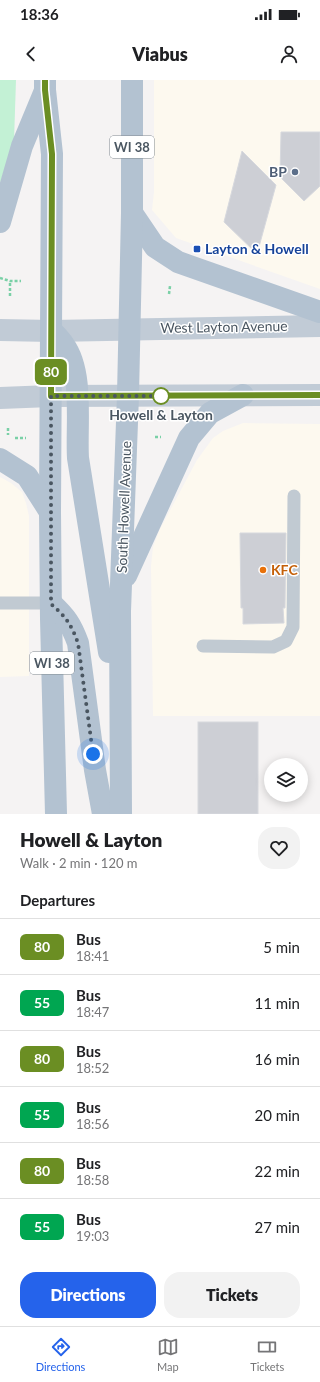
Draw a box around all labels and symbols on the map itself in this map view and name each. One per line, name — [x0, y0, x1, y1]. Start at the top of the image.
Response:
road number: WI 38 — [110, 136, 154, 158]
place label: BP — [269, 163, 287, 180]
marker: BP — [290, 167, 300, 177]
place label: Layton & Howell — [205, 240, 309, 257]
marker: Layton & Howell — [192, 244, 202, 254]
street label: West Layton Avenue — [160, 317, 288, 336]
line badge: 80 — [33, 359, 69, 385]
marker: Howell & Layton — [152, 387, 170, 405]
place label: Howell & Layton — [109, 406, 213, 423]
street label: South Howell Avenue — [113, 441, 134, 573]
place label: KFC — [271, 561, 298, 578]
marker: KFC — [258, 565, 268, 575]
road number: WI 38 — [30, 652, 74, 674]
your location — [83, 744, 103, 764]

